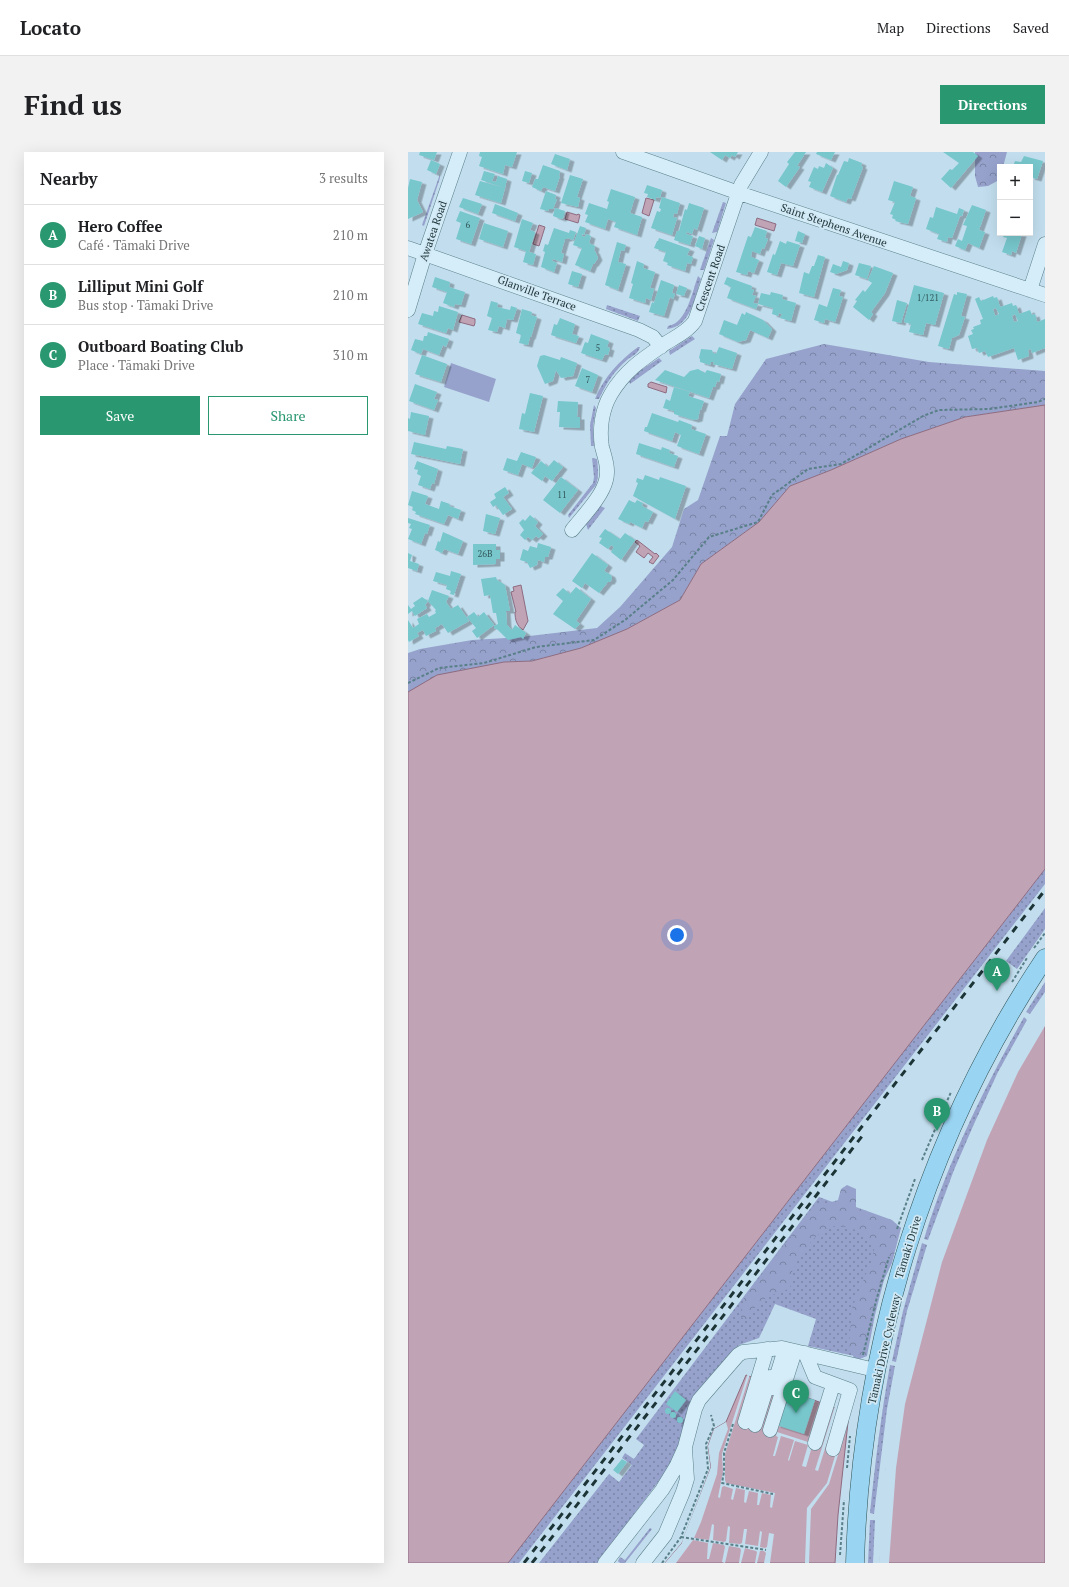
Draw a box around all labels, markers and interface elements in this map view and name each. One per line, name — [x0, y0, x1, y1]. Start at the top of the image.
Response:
text: Locato — [20, 15, 81, 40]
text: Map — [877, 18, 904, 37]
text: Directions — [926, 18, 991, 37]
text: Saved — [1013, 18, 1049, 37]
button: Directions — [940, 85, 1045, 124]
text: Find us — [24, 86, 122, 123]
map controls — [997, 164, 1033, 236]
button: + — [997, 164, 1033, 200]
text: Nearby — [40, 167, 98, 190]
text: 3 results — [319, 169, 368, 187]
street label: Awatea Road — [416, 199, 450, 263]
street label: Saint Stephens Avenue — [779, 200, 889, 250]
button: − — [997, 200, 1033, 236]
text: Hero Coffee — [78, 216, 162, 236]
house number: 6 — [466, 219, 471, 231]
text: A — [48, 226, 58, 244]
text: 210 m — [333, 226, 368, 244]
text: Café · Tāmaki Drive — [78, 236, 190, 254]
street label: Crescent Road — [692, 243, 728, 313]
street label: Glanville Terrace — [496, 272, 579, 314]
text: Lilliput Mini Golf — [78, 276, 203, 296]
text: B — [49, 286, 57, 304]
text: 210 m — [333, 286, 368, 304]
house number: 1/121 — [917, 292, 939, 304]
text: Bus stop · Tāmaki Drive — [78, 296, 213, 314]
text: Outboard Boating Club — [78, 336, 243, 356]
house number: 5 — [596, 342, 601, 354]
text: C — [49, 346, 57, 364]
text: 310 m — [333, 346, 368, 364]
text: Place · Tāmaki Drive — [78, 356, 195, 374]
house number: 7 — [586, 374, 591, 386]
button: Save — [40, 396, 200, 435]
button: Share — [208, 396, 368, 435]
house number: 11 — [557, 489, 567, 501]
house number: 26B — [477, 548, 493, 560]
your location — [667, 925, 687, 945]
pin: A — [984, 958, 1010, 991]
pin: B — [924, 1098, 950, 1131]
street label: Tāmaki Drive — [892, 1213, 924, 1280]
street label: Tāmaki Drive Cycleway — [864, 1292, 904, 1406]
pin: C — [783, 1380, 809, 1413]

